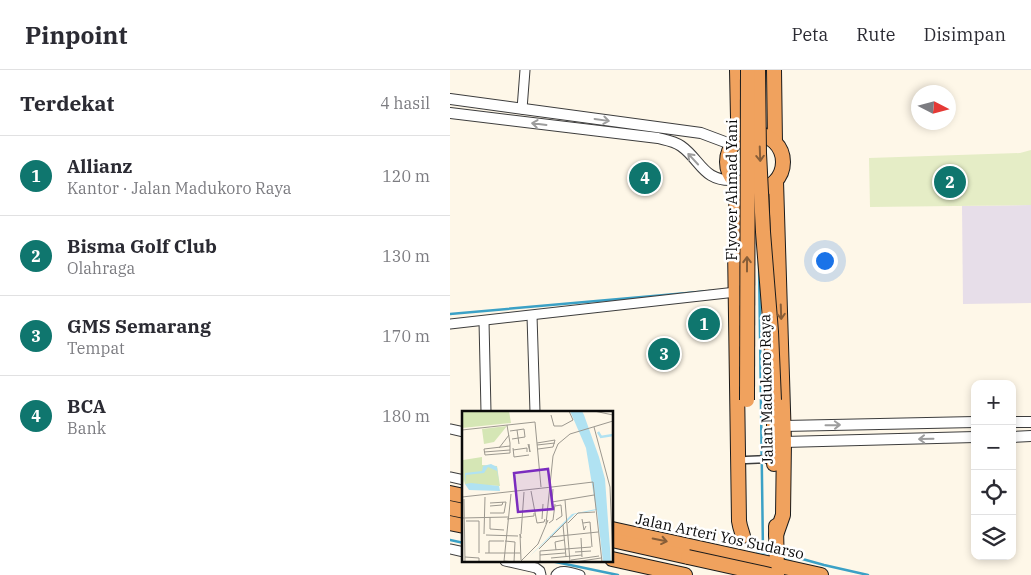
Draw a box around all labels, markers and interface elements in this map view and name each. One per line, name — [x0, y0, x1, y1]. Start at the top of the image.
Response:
text: Pinpoint — [25, 19, 127, 51]
text: Peta — [792, 23, 828, 46]
text: Rute — [856, 23, 895, 46]
text: Disimpan — [923, 23, 1006, 46]
north arrow — [911, 85, 956, 130]
text: Terdekat — [20, 89, 114, 117]
text: 4 hasil — [380, 93, 430, 113]
one-way arrow — [594, 115, 610, 125]
one-way arrow — [531, 119, 547, 129]
street label: Flyover Ahmad Yani — [722, 119, 741, 261]
one-way arrow — [755, 145, 764, 161]
one-way arrow — [687, 152, 699, 165]
text: Allianz — [67, 154, 132, 178]
pin: 4 — [629, 159, 661, 197]
pin: 2 — [934, 163, 966, 201]
text: 1 — [31, 166, 41, 186]
text: 120 m — [382, 166, 430, 186]
text: Kantor · Jalan Madukoro Raya — [67, 178, 292, 198]
text: Bisma Golf Club — [67, 234, 217, 258]
text: 2 — [31, 246, 41, 266]
text: 130 m — [382, 246, 430, 266]
your location — [812, 248, 838, 274]
one-way arrow — [742, 256, 752, 272]
text: Olahraga — [67, 258, 135, 278]
one-way arrow — [776, 303, 785, 319]
pin: 1 — [688, 305, 720, 343]
text: GMS Semarang — [67, 314, 211, 338]
street label: Jalan Madukoro Raya — [755, 314, 777, 464]
text: 3 — [31, 326, 41, 346]
text: 170 m — [382, 326, 430, 346]
pin: 3 — [648, 335, 680, 373]
text: Tempat — [67, 338, 125, 358]
map controls — [971, 380, 1016, 560]
button: + — [971, 380, 1016, 425]
text: BCA — [67, 394, 106, 418]
text: 4 — [31, 406, 41, 426]
text: 180 m — [382, 406, 430, 426]
inset map — [462, 411, 614, 562]
text: Bank — [67, 418, 106, 438]
one-way arrow — [824, 420, 840, 430]
button: − — [971, 425, 1016, 470]
one-way arrow — [918, 434, 934, 443]
button: locate — [971, 470, 1016, 515]
street label: Jalan Arteri Yos Sudarso — [634, 509, 806, 563]
button: layers — [971, 515, 1016, 560]
one-way arrow — [652, 536, 668, 545]

